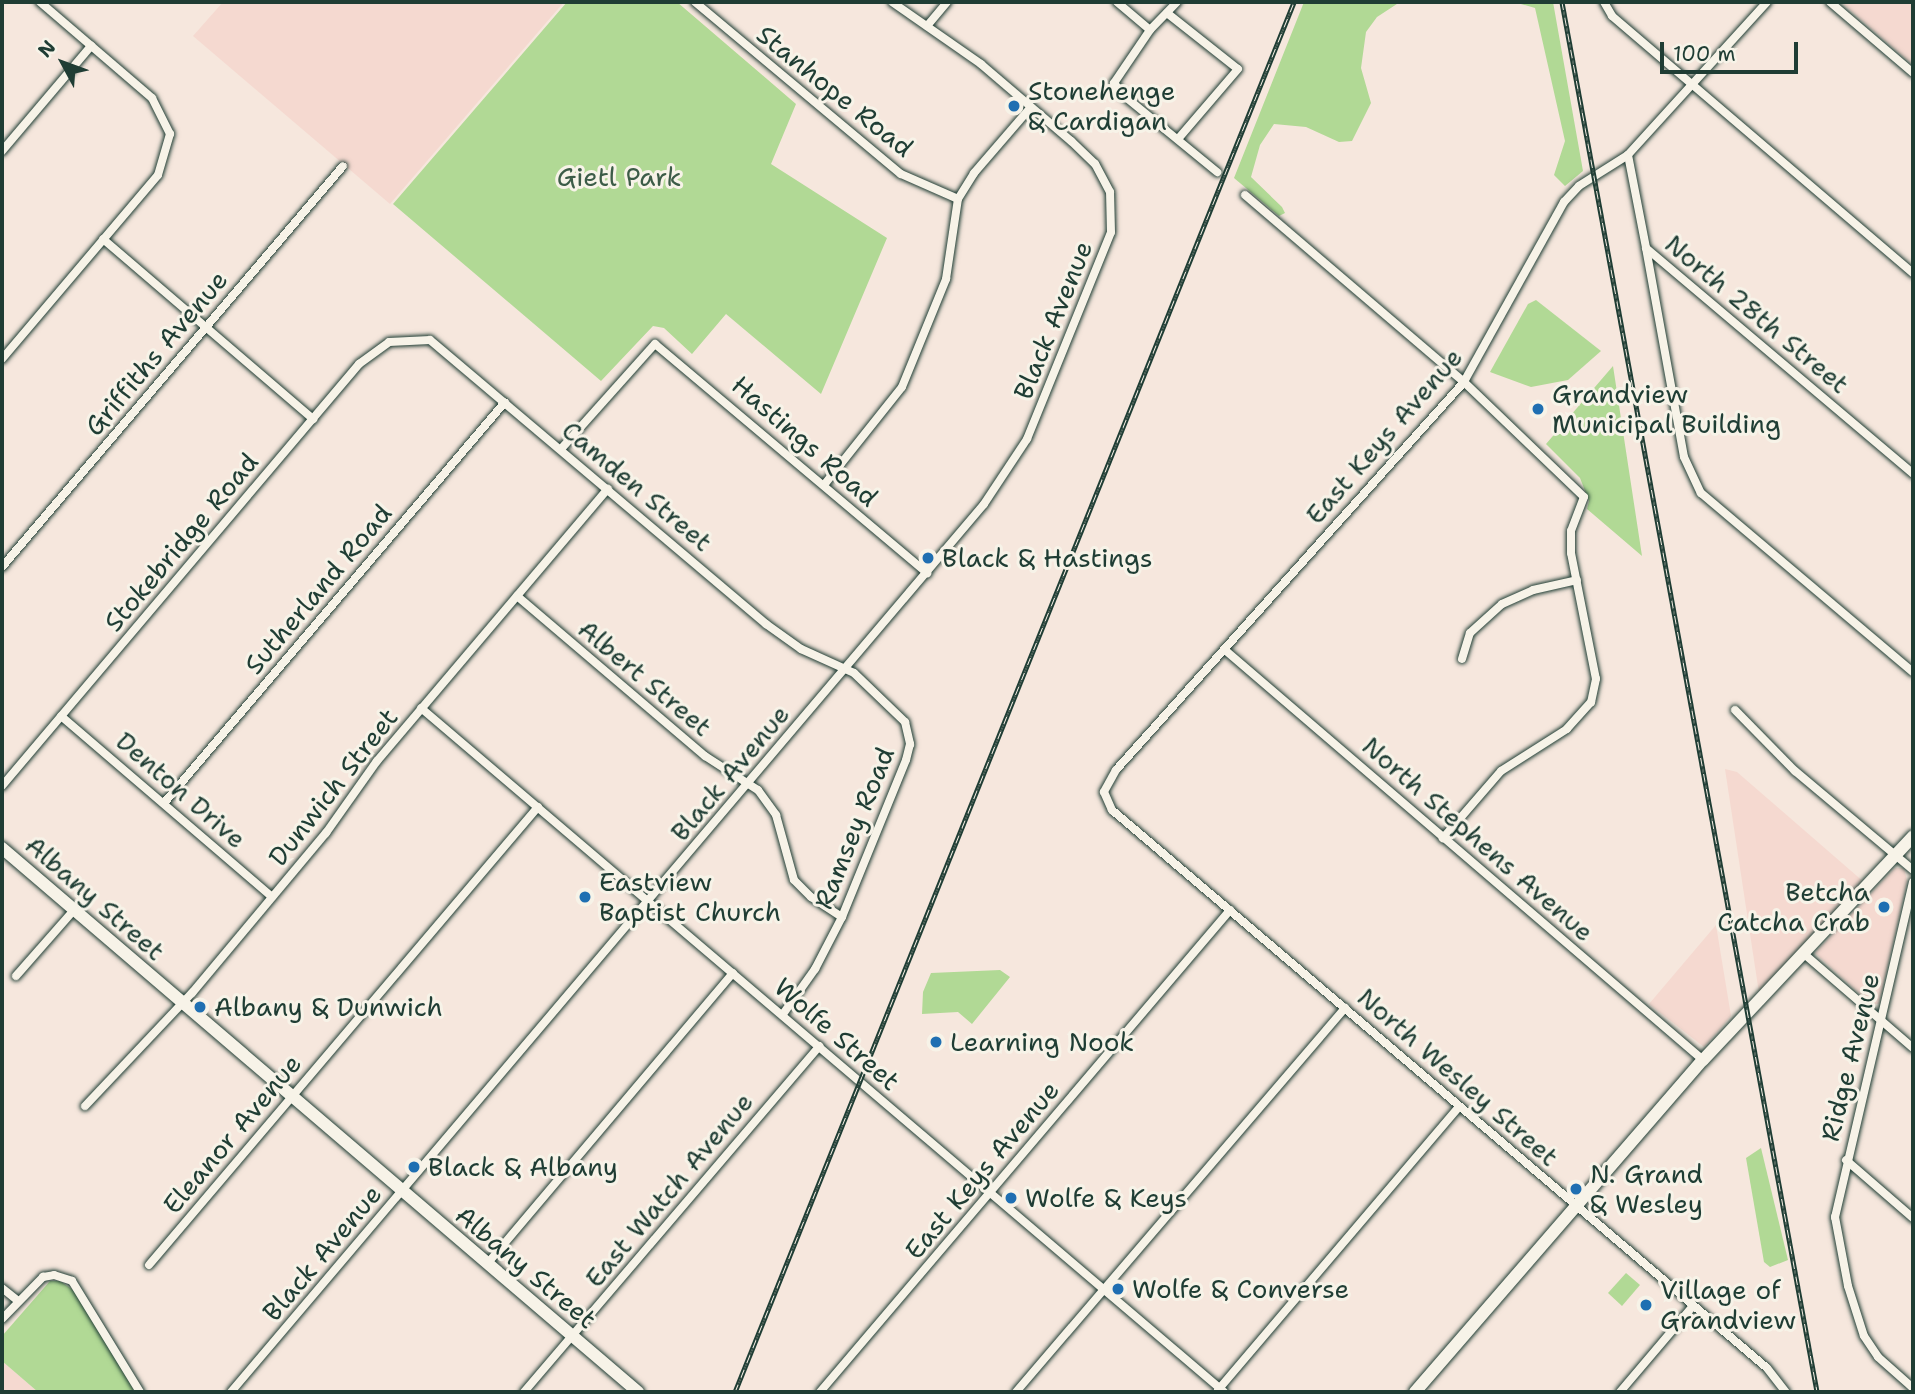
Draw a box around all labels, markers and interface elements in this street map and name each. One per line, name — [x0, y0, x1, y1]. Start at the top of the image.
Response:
street label: Stanhope Road — [751, 18, 919, 164]
north arrow — [28, 28, 98, 98]
scale bar — [1663, 28, 1801, 72]
text: N — [32, 35, 61, 63]
text: 100 m — [1673, 40, 1736, 68]
place label: Stonehenge & Cardigan — [1028, 75, 1175, 136]
marker: Stonehenge & Cardigan — [1006, 98, 1022, 114]
park label: Gietl Park — [557, 161, 681, 193]
street label: North 28th Street — [1659, 228, 1855, 400]
street label: Black Avenue — [1007, 236, 1099, 404]
street label: Griffiths Avenue — [78, 264, 234, 442]
street label: East Keys Avenue — [1299, 342, 1469, 530]
street label: Hastings Road — [726, 369, 884, 513]
place label: Grandview Municipal Building — [1552, 378, 1781, 440]
marker: Grandview Municipal Building — [1530, 401, 1546, 417]
street label: Camden Street — [556, 414, 718, 558]
street label: Stokebridge Road — [97, 446, 265, 638]
street label: Sutherland Road — [238, 498, 398, 680]
place label: Black & Hastings — [942, 542, 1153, 574]
marker: Black & Hastings — [920, 550, 936, 566]
street label: Albert Street — [572, 613, 718, 743]
street label: Black Avenue — [664, 699, 796, 847]
street label: Dunwich Street — [262, 702, 404, 872]
street label: Denton Drive — [110, 725, 252, 855]
street label: North Stephens Avenue — [1356, 730, 1600, 948]
street label: Ramsey Road — [807, 743, 901, 913]
street label: Albany Street — [19, 829, 171, 967]
place label: Eastview Baptist Church — [599, 866, 781, 928]
place label: Betcha Catcha Crab — [1717, 876, 1870, 938]
marker: Eastview Baptist Church — [577, 889, 593, 905]
marker: Betcha Catcha Crab — [1876, 899, 1892, 915]
street label: Ridge Avenue — [1814, 970, 1886, 1144]
street label: Wolfe Street — [768, 971, 906, 1097]
street label: North Wesley Street — [1351, 981, 1565, 1173]
place label: Albany & Dunwich — [214, 991, 443, 1023]
marker: Albany & Dunwich — [192, 999, 208, 1015]
place label: Learning Nook — [950, 1026, 1134, 1058]
marker: Learning Nook — [928, 1034, 944, 1050]
street label: Eleanor Avenue — [156, 1048, 308, 1220]
street label: East Keys Avenue — [898, 1075, 1066, 1265]
street label: East Watch Avenue — [579, 1086, 759, 1294]
place label: Black & Albany — [428, 1151, 618, 1183]
place label: N. Grand & Wesley — [1590, 1158, 1703, 1220]
marker: Black & Albany — [406, 1159, 422, 1175]
street label: Black Avenue — [256, 1179, 388, 1327]
marker: N. Grand & Wesley — [1568, 1181, 1584, 1197]
place label: Wolfe & Keys — [1025, 1182, 1187, 1214]
marker: Wolfe & Keys — [1003, 1190, 1019, 1206]
street label: Albany Street — [449, 1199, 603, 1335]
place label: Wolfe & Converse — [1132, 1273, 1349, 1305]
place label: Village of Grandview — [1660, 1274, 1796, 1336]
marker: Wolfe & Converse — [1110, 1281, 1126, 1297]
marker: Village of Grandview — [1638, 1297, 1654, 1313]

